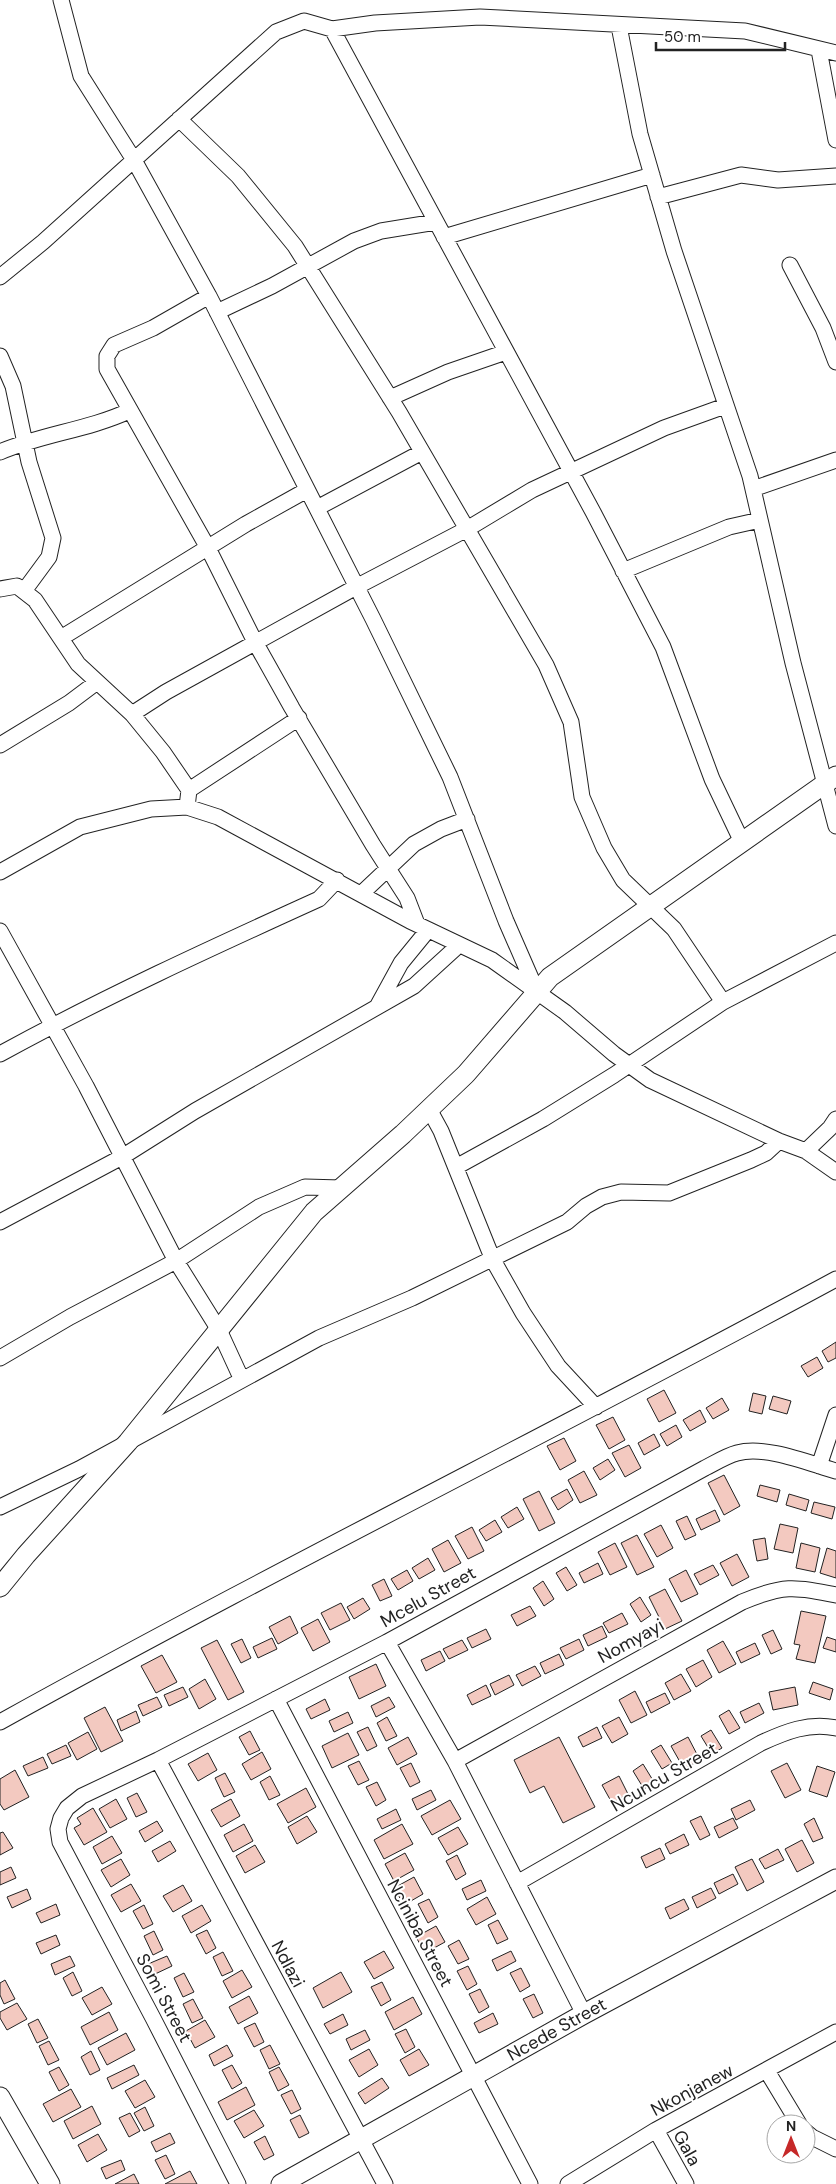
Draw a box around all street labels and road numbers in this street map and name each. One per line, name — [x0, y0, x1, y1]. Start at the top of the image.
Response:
street label: Mcelu Street — [376, 1561, 480, 1633]
street label: Nomyayi — [594, 1613, 668, 1669]
street label: Ncuncu Street — [606, 1737, 722, 1817]
street label: Nciniba Street — [382, 1875, 458, 1991]
street label: Ndlazi — [266, 1936, 310, 1992]
street label: Somi Street — [131, 1949, 197, 2047]
street label: Ncede Street — [503, 1992, 611, 2067]
street label: Nkonjanew — [647, 2058, 738, 2122]
street label: Gala — [667, 2126, 707, 2170]

